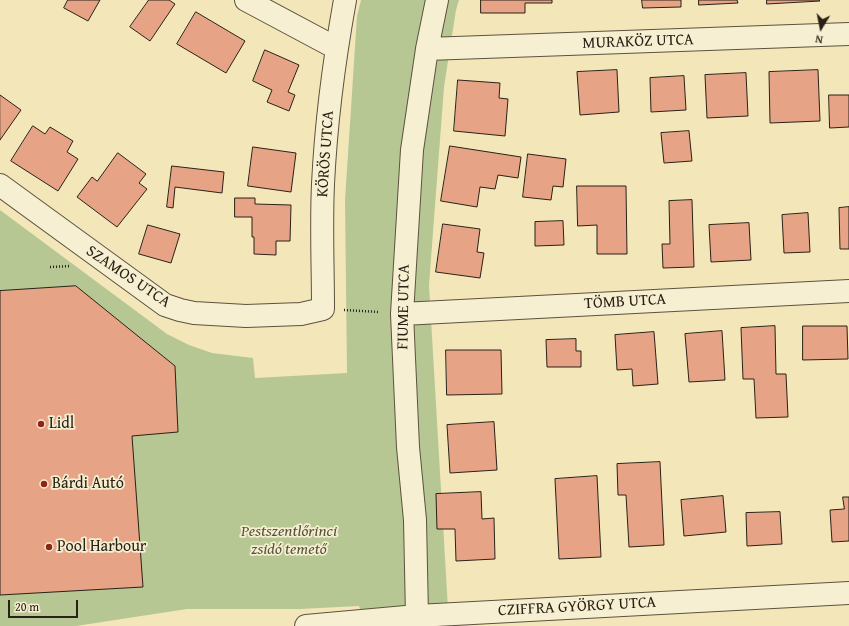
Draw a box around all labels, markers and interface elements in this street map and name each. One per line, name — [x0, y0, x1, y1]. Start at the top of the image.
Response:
north arrow — [801, 8, 841, 48]
street label: MURAKÖZ UTCA — [582, 30, 694, 54]
text: N — [814, 31, 824, 48]
street label: KÖRÖS UTCA — [313, 110, 339, 198]
street label: SZAMOS UTCA — [82, 242, 174, 312]
street label: FIUME UTCA — [394, 264, 414, 350]
street label: TÖMB UTCA — [584, 290, 666, 314]
place label: Lidl — [49, 414, 74, 434]
marker: Lidl — [36, 419, 46, 429]
place label: Bárdi Autó — [52, 474, 124, 494]
marker: Bárdi Autó — [39, 479, 49, 489]
park label: Pestszentlőrinci zsidó temető — [241, 522, 337, 560]
place label: Pool Harbour — [57, 537, 146, 557]
marker: Pool Harbour — [44, 542, 54, 552]
scale bar — [10, 592, 80, 618]
street label: CZIFFRA GYÖRGY UTCA — [498, 593, 656, 621]
text: 20 m — [15, 598, 39, 615]

